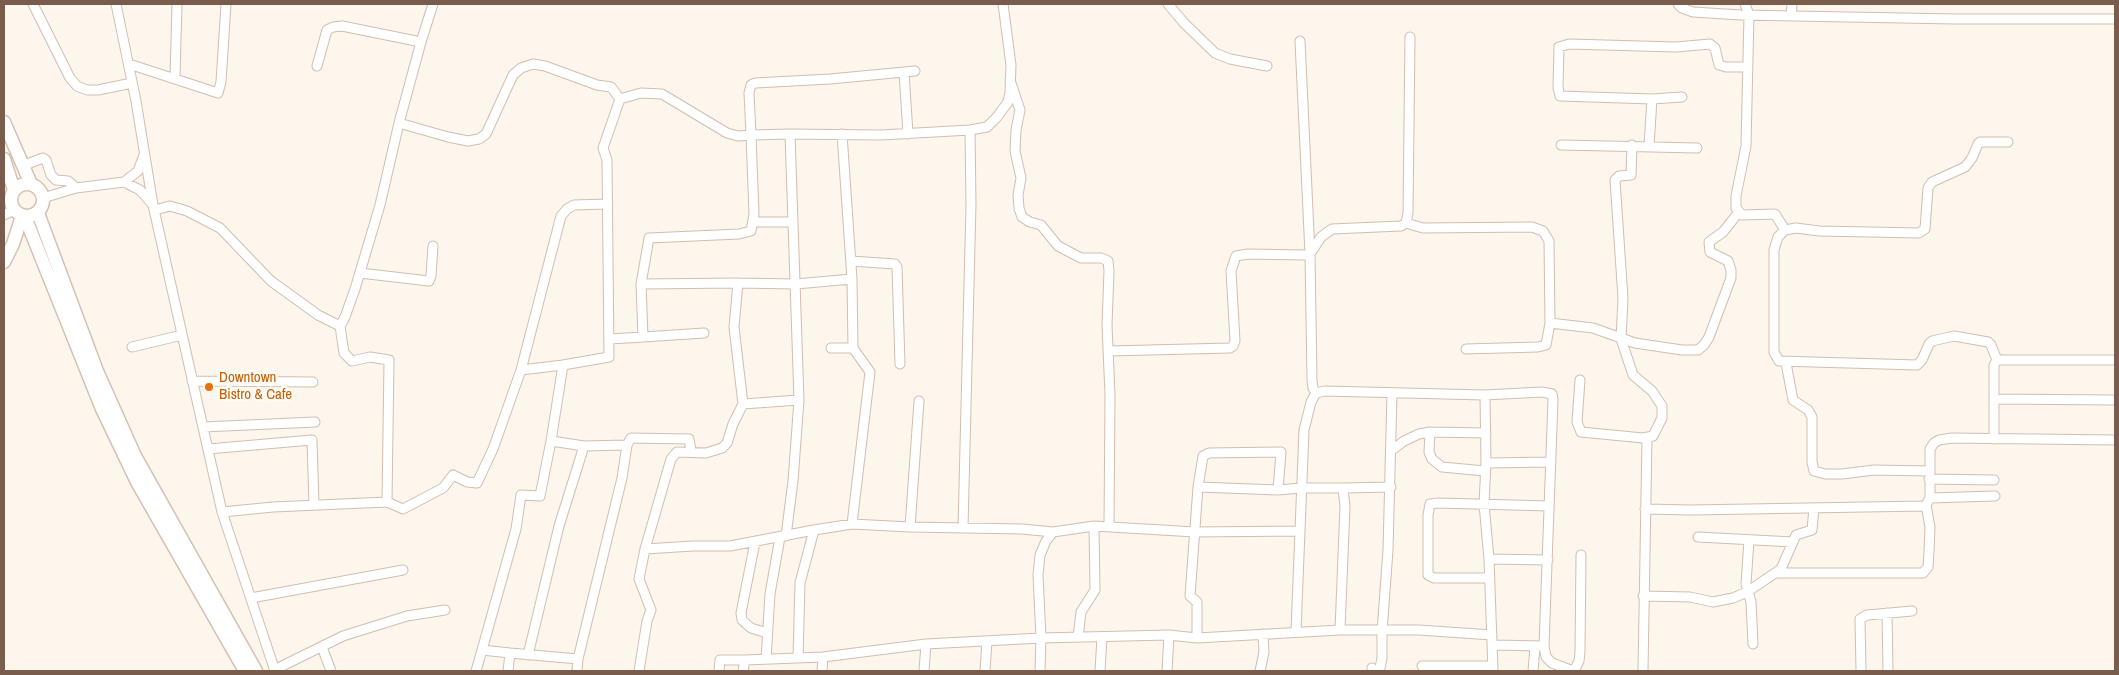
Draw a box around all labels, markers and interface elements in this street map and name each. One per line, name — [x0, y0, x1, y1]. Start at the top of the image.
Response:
place label: Downtown Bistro & Cafe — [219, 369, 292, 404]
marker: Downtown Bistro & Cafe — [203, 381, 215, 393]

